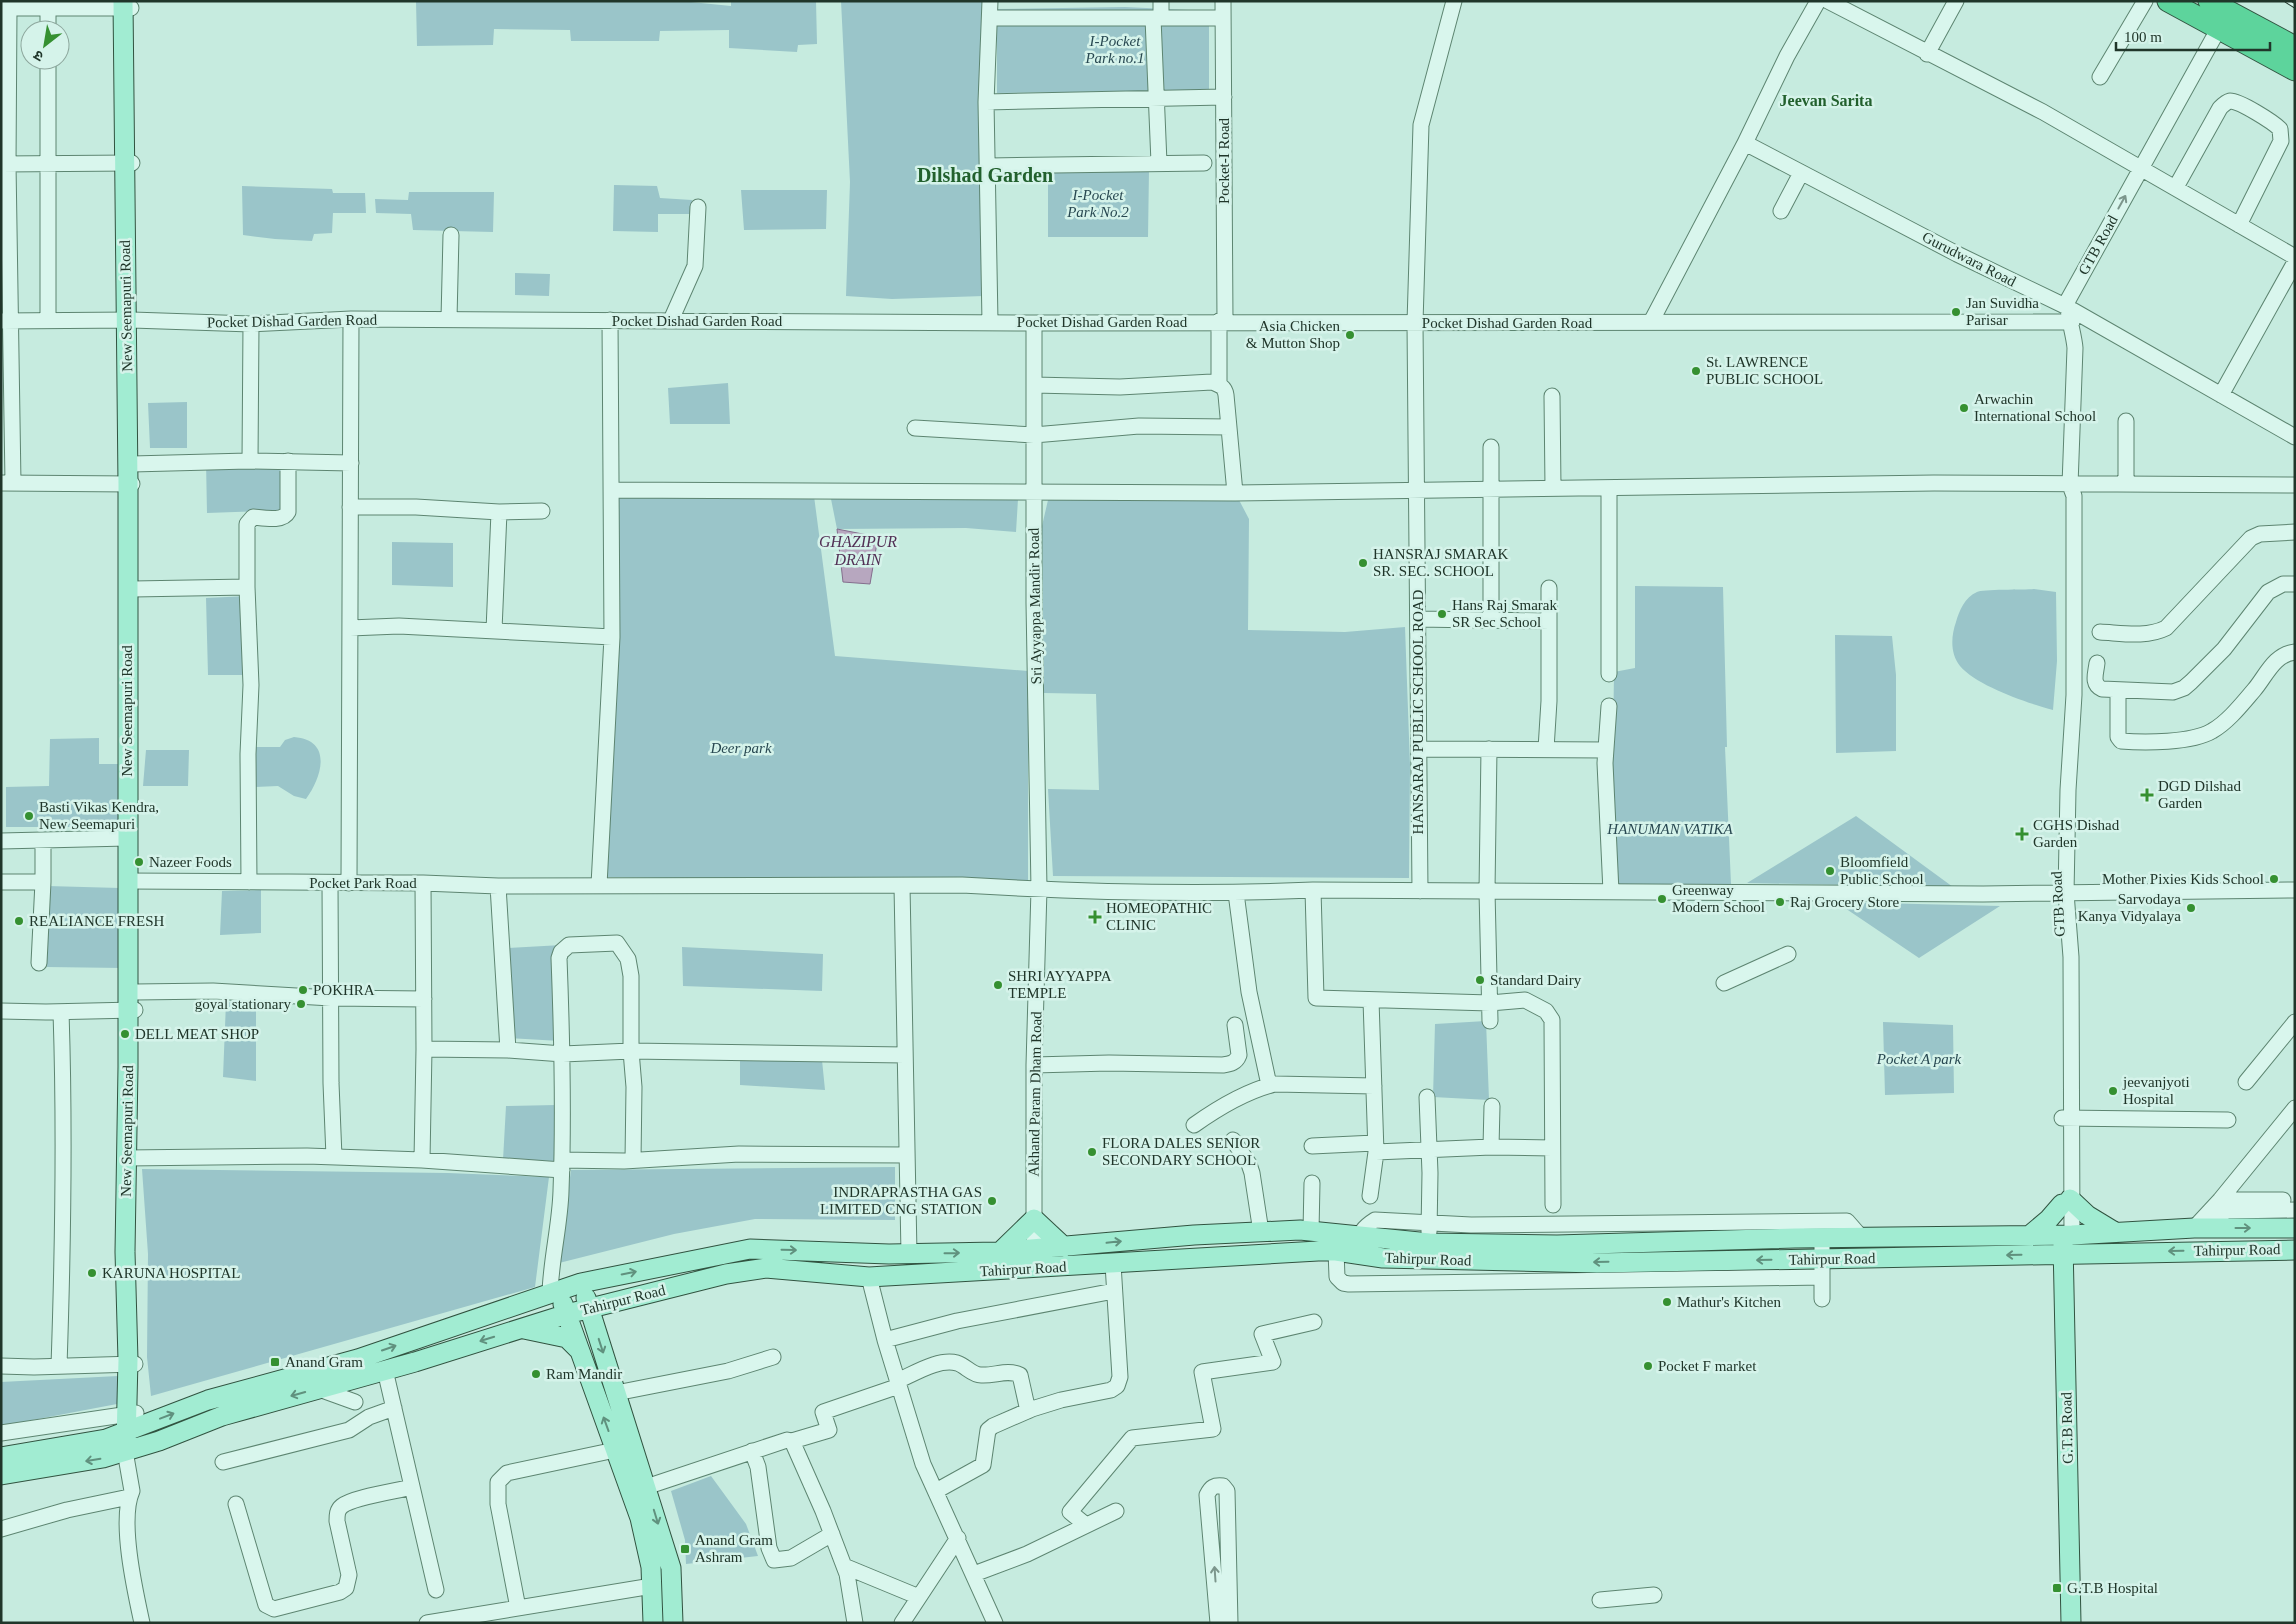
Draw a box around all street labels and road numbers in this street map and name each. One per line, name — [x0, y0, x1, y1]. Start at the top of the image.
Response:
street label: Pocket-I Road — [1216, 117, 1232, 204]
street label: GTB Road — [2075, 212, 2121, 277]
street label: Gurudwara Road — [1920, 229, 2019, 290]
street label: New Seemapuri Road — [117, 240, 135, 372]
street label: Pocket Dishad Garden Road — [207, 312, 378, 330]
street label: Pocket Dishad Garden Road — [612, 313, 783, 329]
street label: Pocket Dishad Garden Road — [1017, 314, 1188, 330]
street label: Pocket Dishad Garden Road — [1422, 315, 1593, 331]
street label: Sri Ayyappa Mandir Road — [1026, 527, 1044, 684]
street label: HANSARAJ PUBLIC SCHOOL ROAD — [1410, 589, 1426, 834]
street label: New Seemapuri Road — [119, 645, 135, 777]
street label: GTB Road — [2048, 870, 2068, 937]
street label: Pocket Park Road — [309, 875, 417, 891]
street label: Akhand Param Dham Road — [1026, 1011, 1044, 1177]
street label: New Seemapuri Road — [118, 1065, 136, 1197]
street label: Tahirpur Road — [2193, 1241, 2281, 1259]
street label: Tahirpur Road — [1384, 1249, 1472, 1269]
street label: Tahirpur Road — [1788, 1250, 1876, 1268]
street label: Tahirpur Road — [979, 1259, 1067, 1279]
street label: Tahirpur Road — [579, 1282, 668, 1318]
street label: G.T.B Road — [2058, 1391, 2076, 1464]

